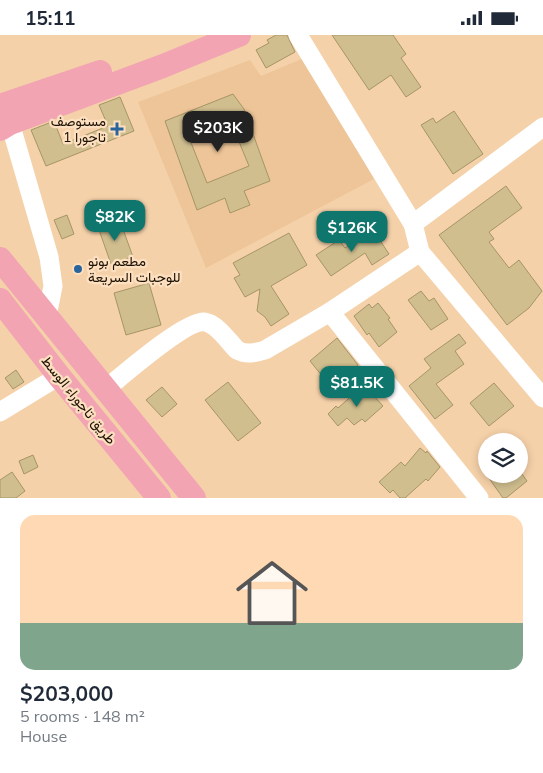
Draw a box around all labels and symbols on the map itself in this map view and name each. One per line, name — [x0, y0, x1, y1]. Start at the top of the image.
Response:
pin: $203K — [183, 111, 253, 153]
place label: مستوصف تاجورا 1 — [51, 112, 106, 146]
marker: مستوصف تاجورا 1 — [110, 122, 124, 136]
pin: $82K — [85, 199, 145, 242]
pin: $126K — [317, 211, 387, 253]
place label: مطعم بونو للوجبات السريعة — [88, 252, 181, 286]
marker: مطعم بونو للوجبات السريعة — [72, 263, 84, 275]
street label: طريق تاجوراء الوسط — [38, 352, 120, 448]
pin: $81.5K — [316, 365, 398, 408]

